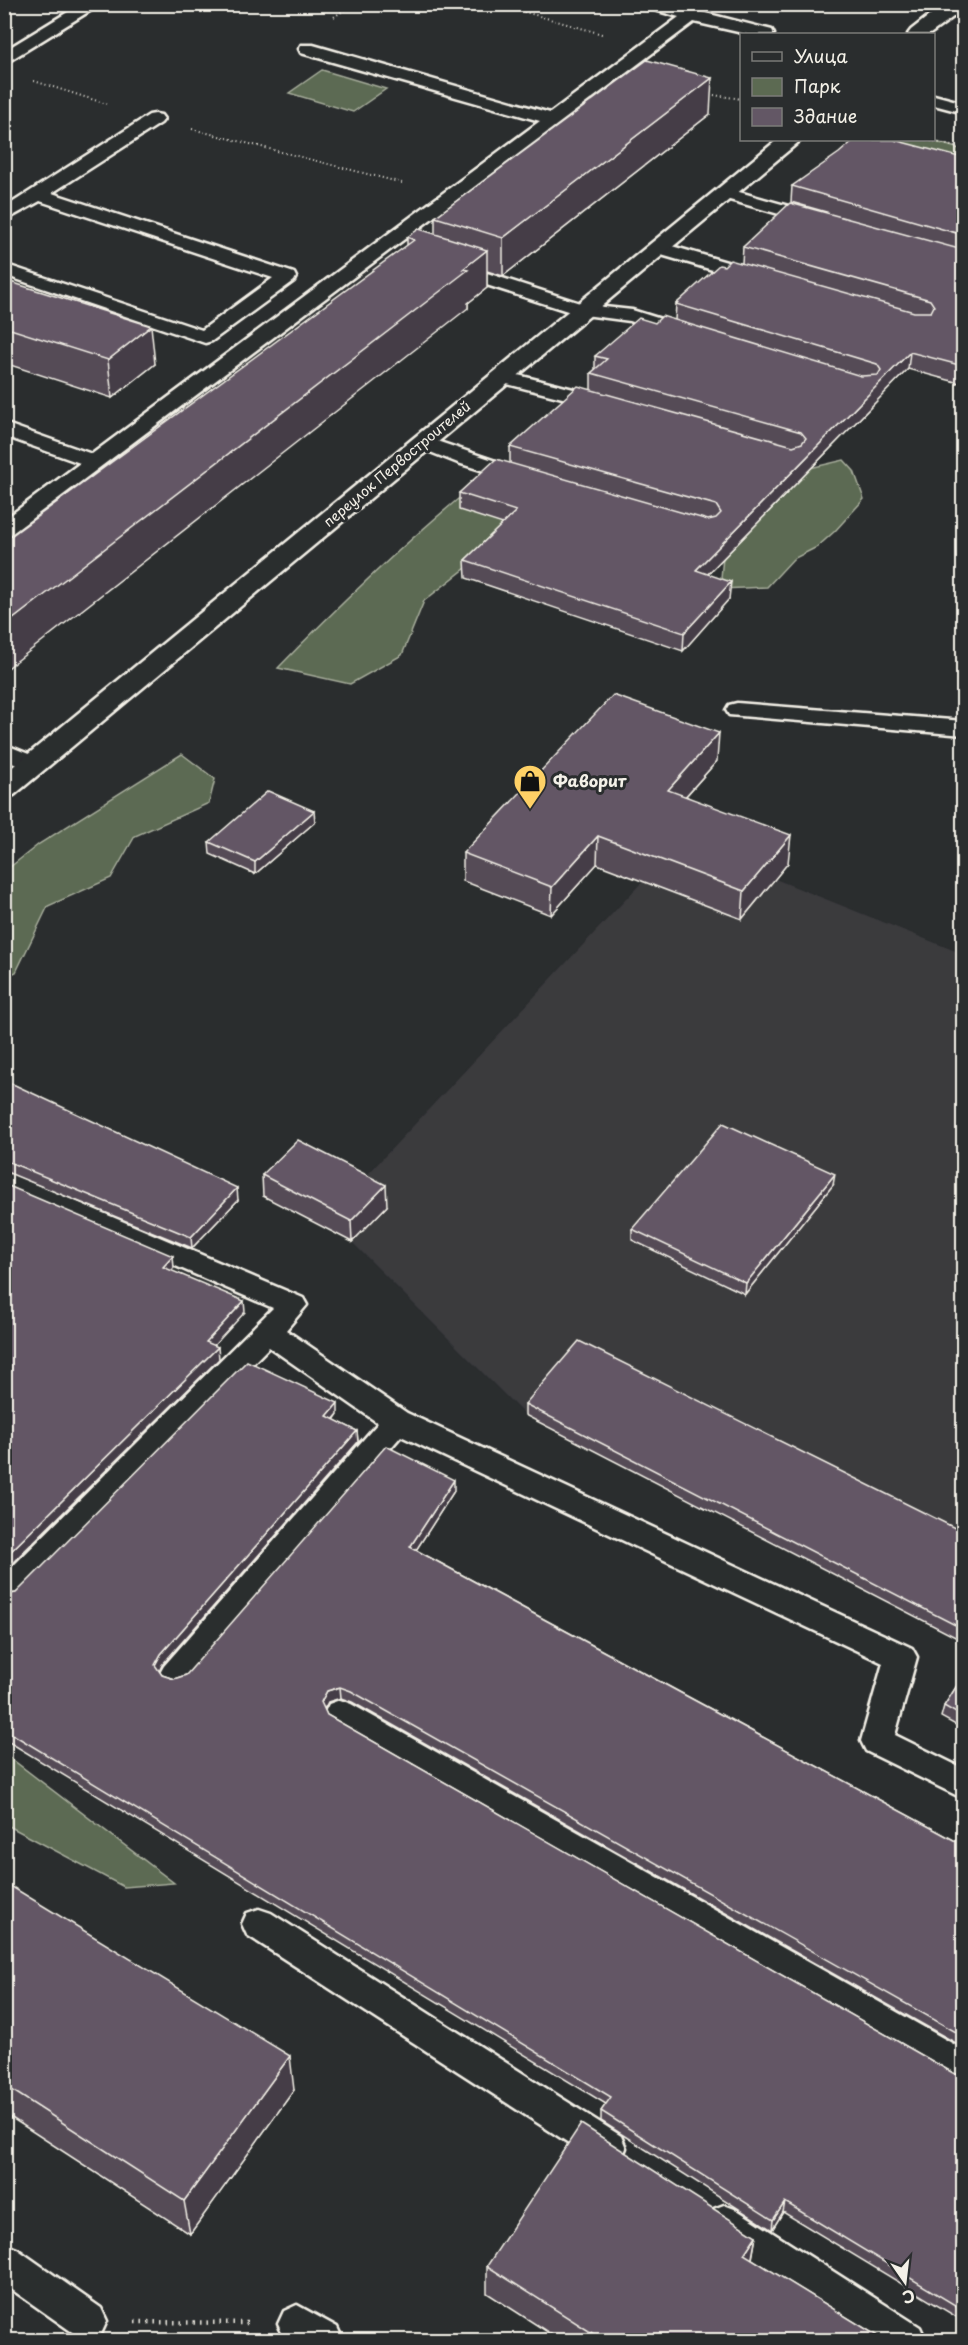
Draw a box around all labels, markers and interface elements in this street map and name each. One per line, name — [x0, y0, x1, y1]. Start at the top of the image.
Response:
legend — [740, 33, 935, 141]
text: Улица — [794, 42, 848, 69]
text: Парк — [794, 72, 841, 99]
text: Здание — [794, 102, 857, 129]
street label: переулок Первостроителей — [318, 396, 475, 532]
shop icon: Фаворит — [512, 763, 548, 810]
place label: Фаворит — [553, 768, 627, 792]
north arrow — [875, 2252, 935, 2312]
text: С — [900, 2284, 918, 2311]

